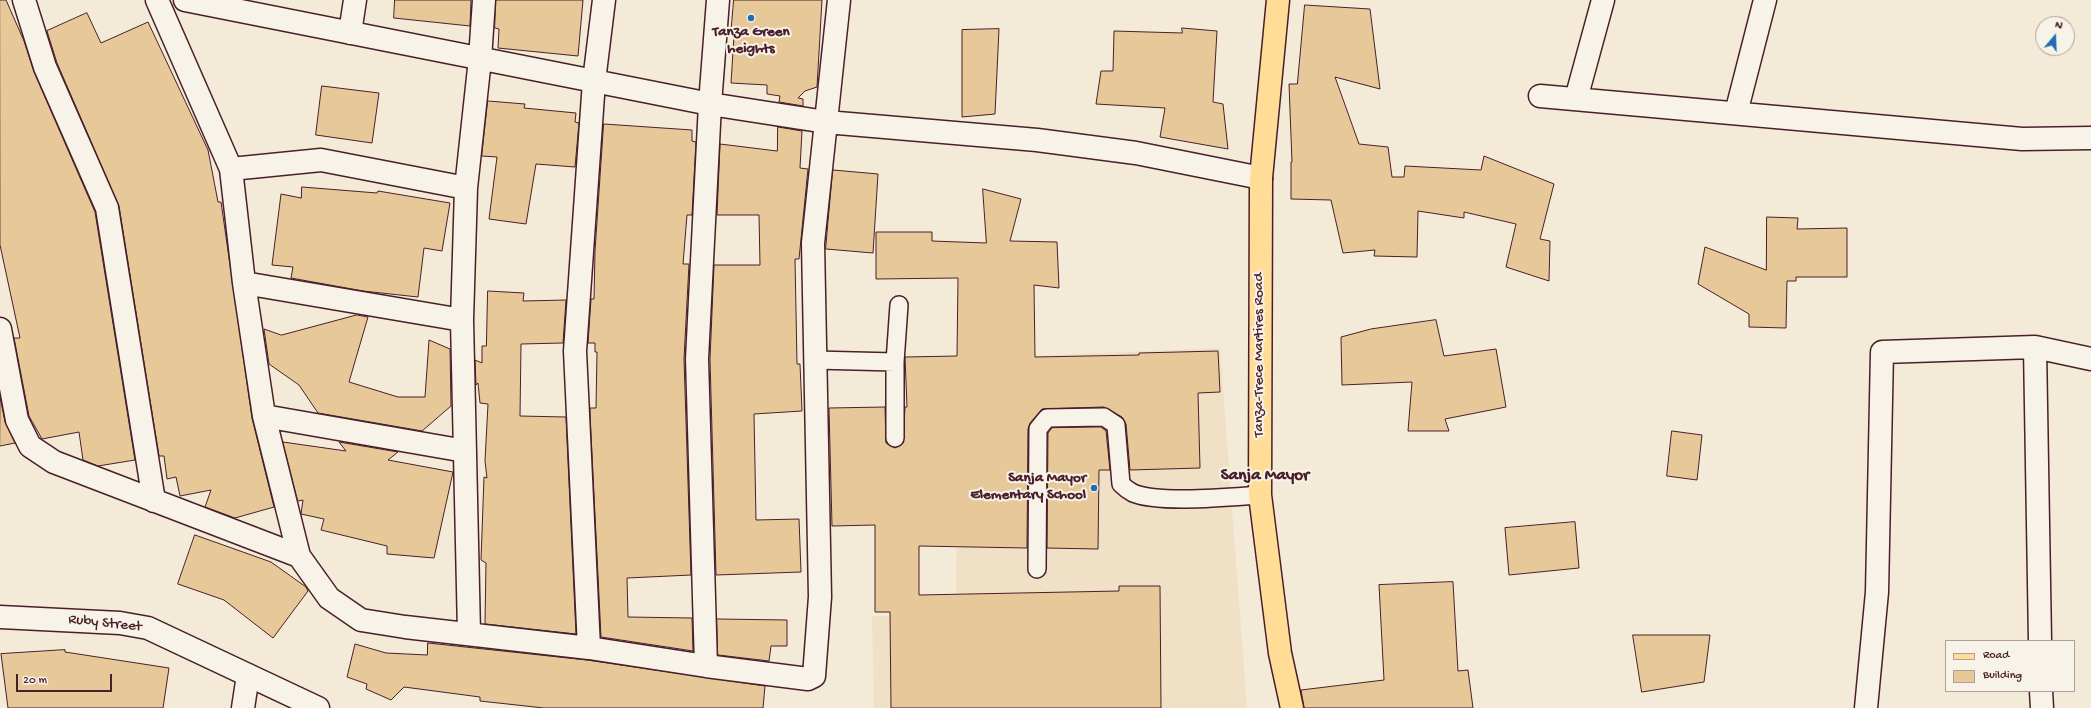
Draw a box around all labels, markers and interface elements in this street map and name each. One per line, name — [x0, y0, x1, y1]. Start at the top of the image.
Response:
marker: Tanza Green heights — [746, 13, 756, 23]
north arrow — [2035, 16, 2075, 56]
text: N — [2053, 19, 2064, 32]
place label: Tanza Green heights — [712, 24, 790, 59]
street label: Tanza-Trece Martires Road — [1251, 273, 1269, 437]
district label: Sanja Mayor — [1221, 466, 1309, 486]
place label: Sanja Mayor Elementary School — [970, 470, 1086, 505]
marker: Sanja Mayor Elementary School — [1089, 483, 1099, 493]
street label: Ruby Street — [67, 611, 143, 637]
legend — [1945, 640, 2075, 692]
text: Road — [1983, 649, 2009, 663]
scale bar — [18, 666, 114, 692]
text: Building — [1983, 669, 2022, 683]
text: 20 m — [23, 674, 47, 688]

